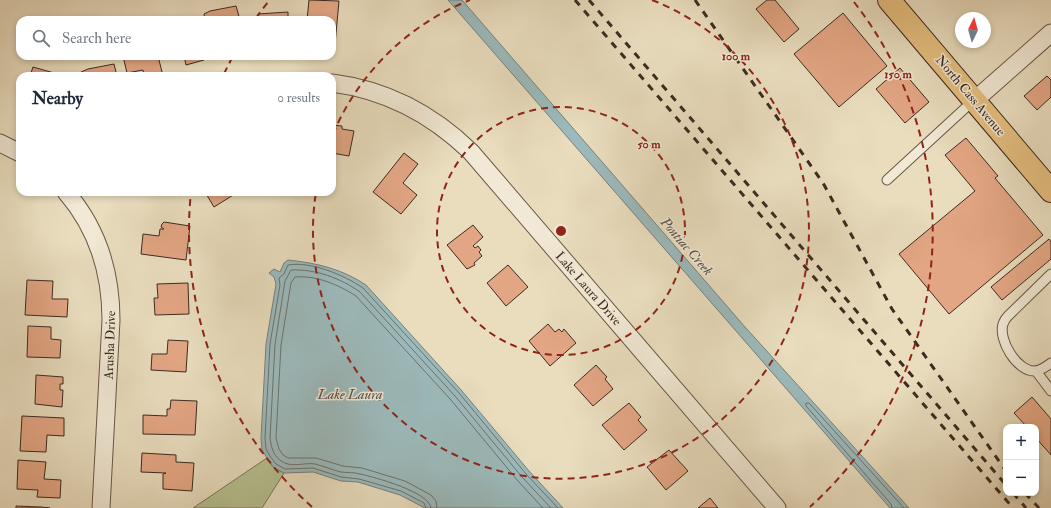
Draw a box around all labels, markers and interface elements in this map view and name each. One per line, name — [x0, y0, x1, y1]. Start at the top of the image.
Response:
north arrow — [955, 12, 991, 48]
search box — [16, 16, 336, 60]
icon: search — [30, 27, 52, 49]
text: Search here — [62, 29, 131, 48]
text: 100 m — [722, 49, 751, 64]
street label: North Cass Avenue — [932, 52, 1009, 140]
text: 150 m — [884, 67, 912, 82]
text: Nearby — [32, 88, 83, 109]
text: 0 results — [277, 90, 320, 106]
text: 50 m — [637, 137, 661, 152]
water label: Pontiac Creek — [656, 213, 717, 279]
centre of rings — [554, 224, 568, 238]
street label: Lake Laura Drive — [552, 248, 625, 329]
street label: Arusha Drive — [101, 310, 119, 381]
water label: Lake Laura — [317, 386, 383, 403]
map controls — [1003, 424, 1039, 496]
button: + — [1003, 424, 1039, 460]
button: − — [1003, 460, 1039, 496]

